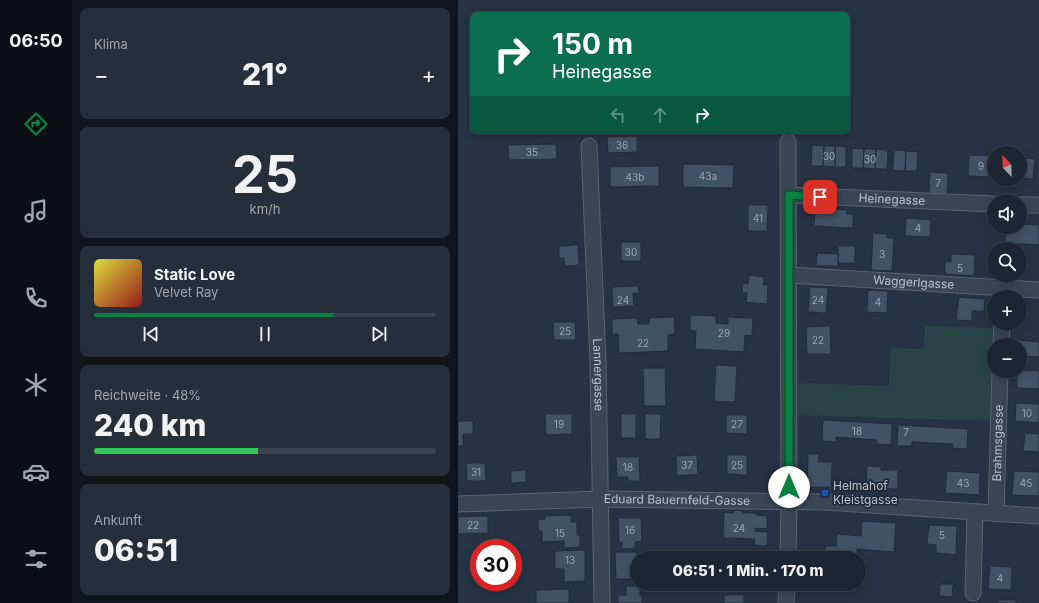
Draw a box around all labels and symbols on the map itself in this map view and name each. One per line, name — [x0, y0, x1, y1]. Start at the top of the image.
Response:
house number: 36 — [616, 139, 628, 151]
house number: 35 — [526, 146, 538, 158]
north arrow — [987, 146, 1027, 186]
house number: 30 — [823, 150, 835, 162]
house number: 30 — [864, 153, 876, 165]
house number: 9 — [978, 160, 984, 172]
house number: 43a — [699, 170, 717, 182]
house number: 43b — [626, 171, 644, 183]
house number: 7 — [935, 177, 941, 189]
pin — [803, 180, 837, 214]
street label: Heinegasse — [858, 190, 926, 208]
house number: 41 — [753, 212, 763, 224]
house number: 4 — [915, 222, 921, 234]
house number: 30 — [625, 246, 637, 258]
house number: 3 — [879, 248, 885, 260]
house number: 5 — [957, 262, 963, 274]
street label: Waggerlgasse — [873, 272, 955, 292]
house number: 24 — [617, 294, 629, 306]
house number: 24 — [812, 294, 824, 306]
house number: 4 — [875, 296, 881, 308]
house number: 25 — [559, 325, 571, 337]
house number: 29 — [718, 327, 730, 339]
house number: 22 — [812, 334, 824, 346]
house number: 22 — [637, 337, 649, 349]
street label: Lannergasse — [590, 338, 607, 411]
street label: Brahmsgasse — [989, 404, 1006, 482]
house number: 10 — [1022, 407, 1032, 419]
house number: 19 — [554, 418, 564, 430]
house number: 27 — [731, 418, 743, 430]
house number: 18 — [852, 425, 862, 437]
house number: 7 — [903, 426, 909, 438]
house number: 37 — [681, 459, 693, 471]
house number: 25 — [731, 459, 743, 471]
house number: 18 — [623, 461, 633, 473]
house number: 31 — [471, 466, 481, 478]
position arrow — [768, 466, 810, 508]
house number: 43 — [957, 477, 969, 489]
house number: 45 — [1020, 477, 1032, 489]
place label: Helmahof Kleistgasse — [833, 478, 898, 507]
marker: Helmahof Kleistgasse — [820, 488, 830, 498]
street label: Eduard Bauernfeld-Gasse — [604, 491, 750, 508]
house number: 22 — [467, 519, 479, 531]
house number: 24 — [733, 522, 745, 534]
house number: 16 — [625, 524, 635, 536]
house number: 15 — [555, 527, 565, 539]
house number: 5 — [939, 529, 945, 541]
speed limit sign: 30 — [470, 539, 522, 591]
house number: 13 — [565, 554, 575, 566]
house number: 4 — [997, 572, 1003, 584]

